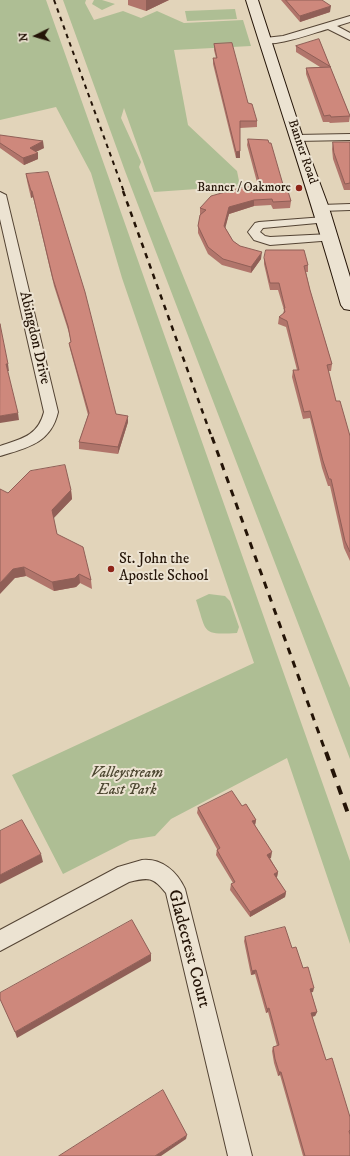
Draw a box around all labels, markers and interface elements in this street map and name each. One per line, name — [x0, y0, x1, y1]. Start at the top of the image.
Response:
north arrow — [16, 16, 56, 56]
text: N — [17, 32, 31, 42]
street label: Banner Road — [284, 118, 320, 186]
place label: Banner / Oakmore — [197, 180, 291, 196]
marker: Banner / Oakmore — [294, 183, 304, 193]
street label: Abingdon Drive — [15, 290, 53, 386]
place label: St. John the Apostle School — [119, 551, 208, 586]
marker: St. John the Apostle School — [106, 564, 116, 574]
park label: Valleystream East Park — [91, 765, 163, 800]
street label: Gladecrest Court — [162, 888, 214, 1010]

